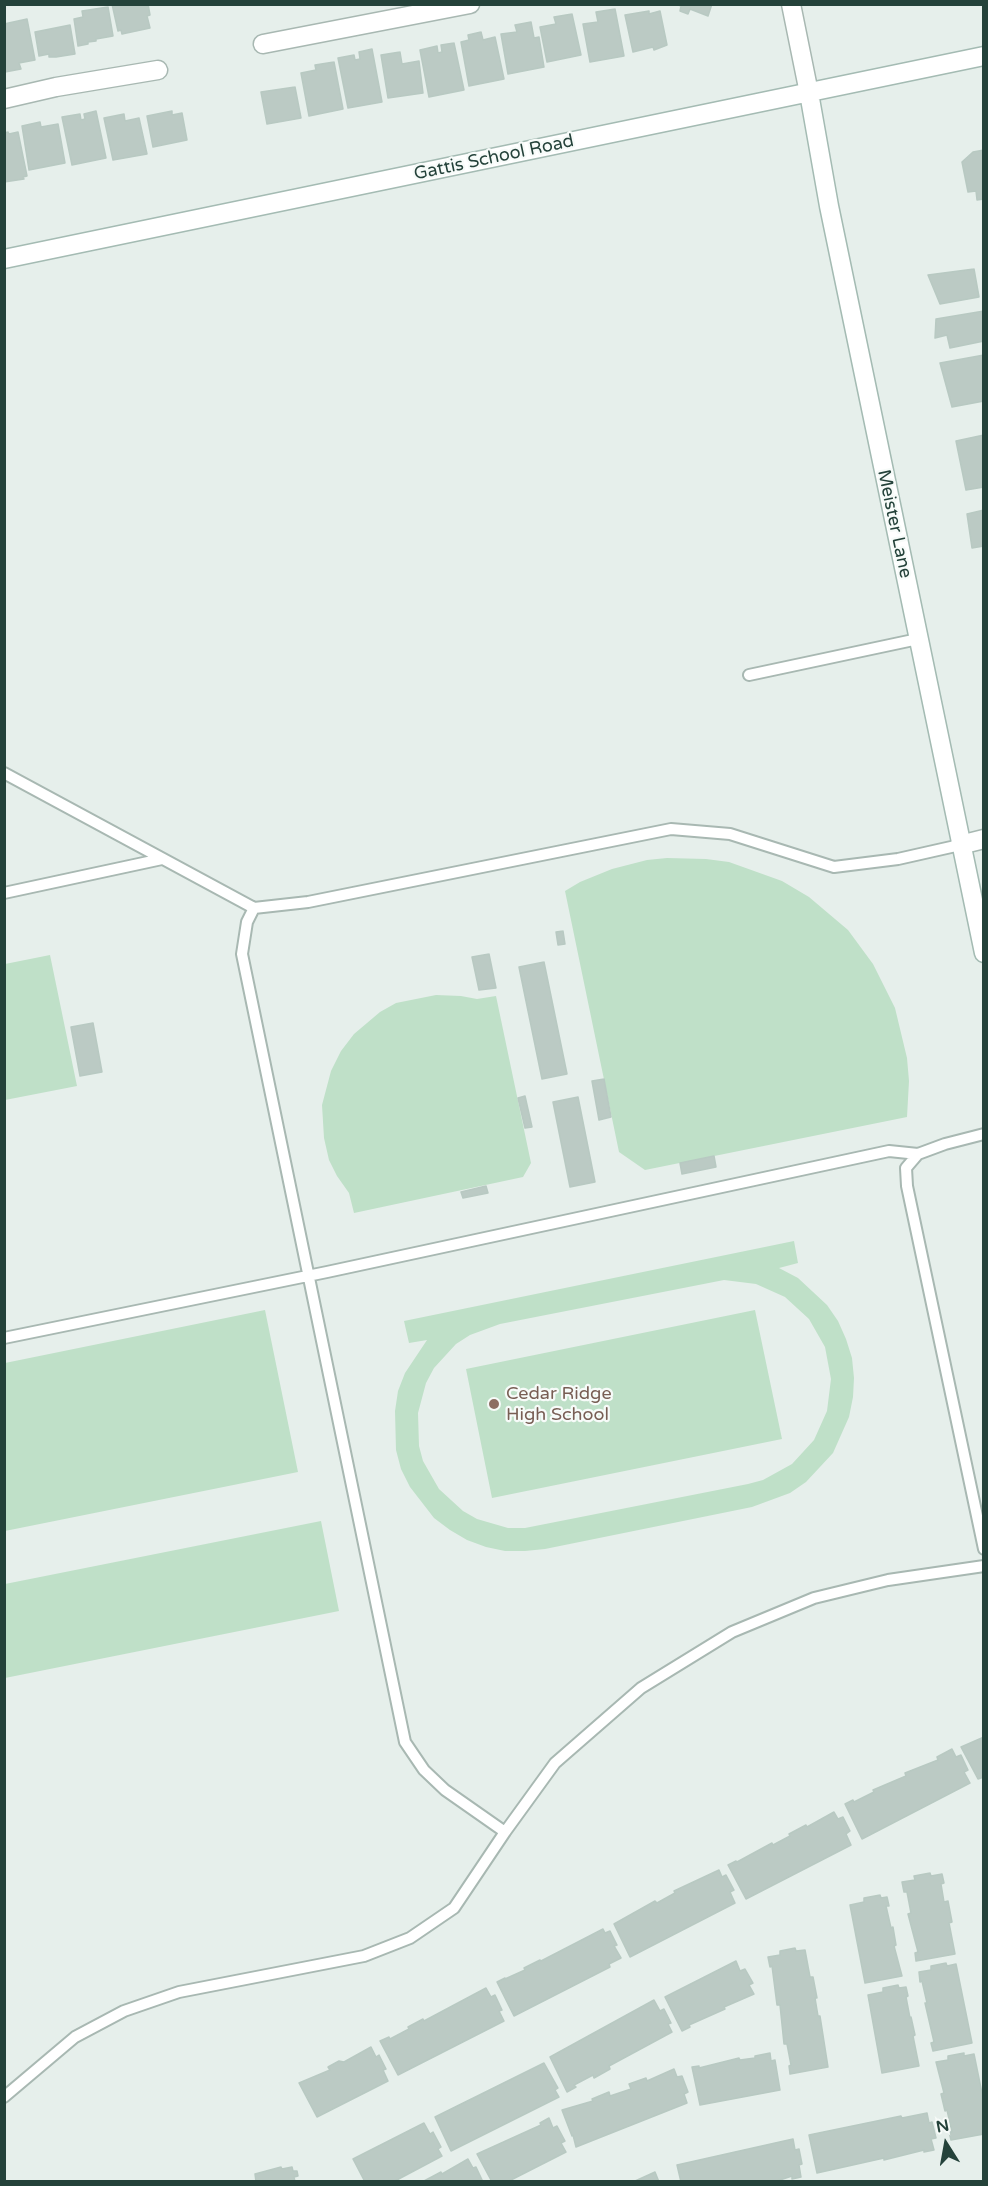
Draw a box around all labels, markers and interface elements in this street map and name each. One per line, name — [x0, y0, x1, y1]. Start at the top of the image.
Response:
street label: Gattis School Road — [412, 130, 576, 186]
street label: Meister Lane — [872, 468, 916, 580]
place label: Cedar Ridge High School — [506, 1383, 612, 1426]
marker: Cedar Ridge High School — [487, 1397, 501, 1411]
north arrow — [916, 2114, 976, 2174]
text: N — [934, 2115, 951, 2137]

